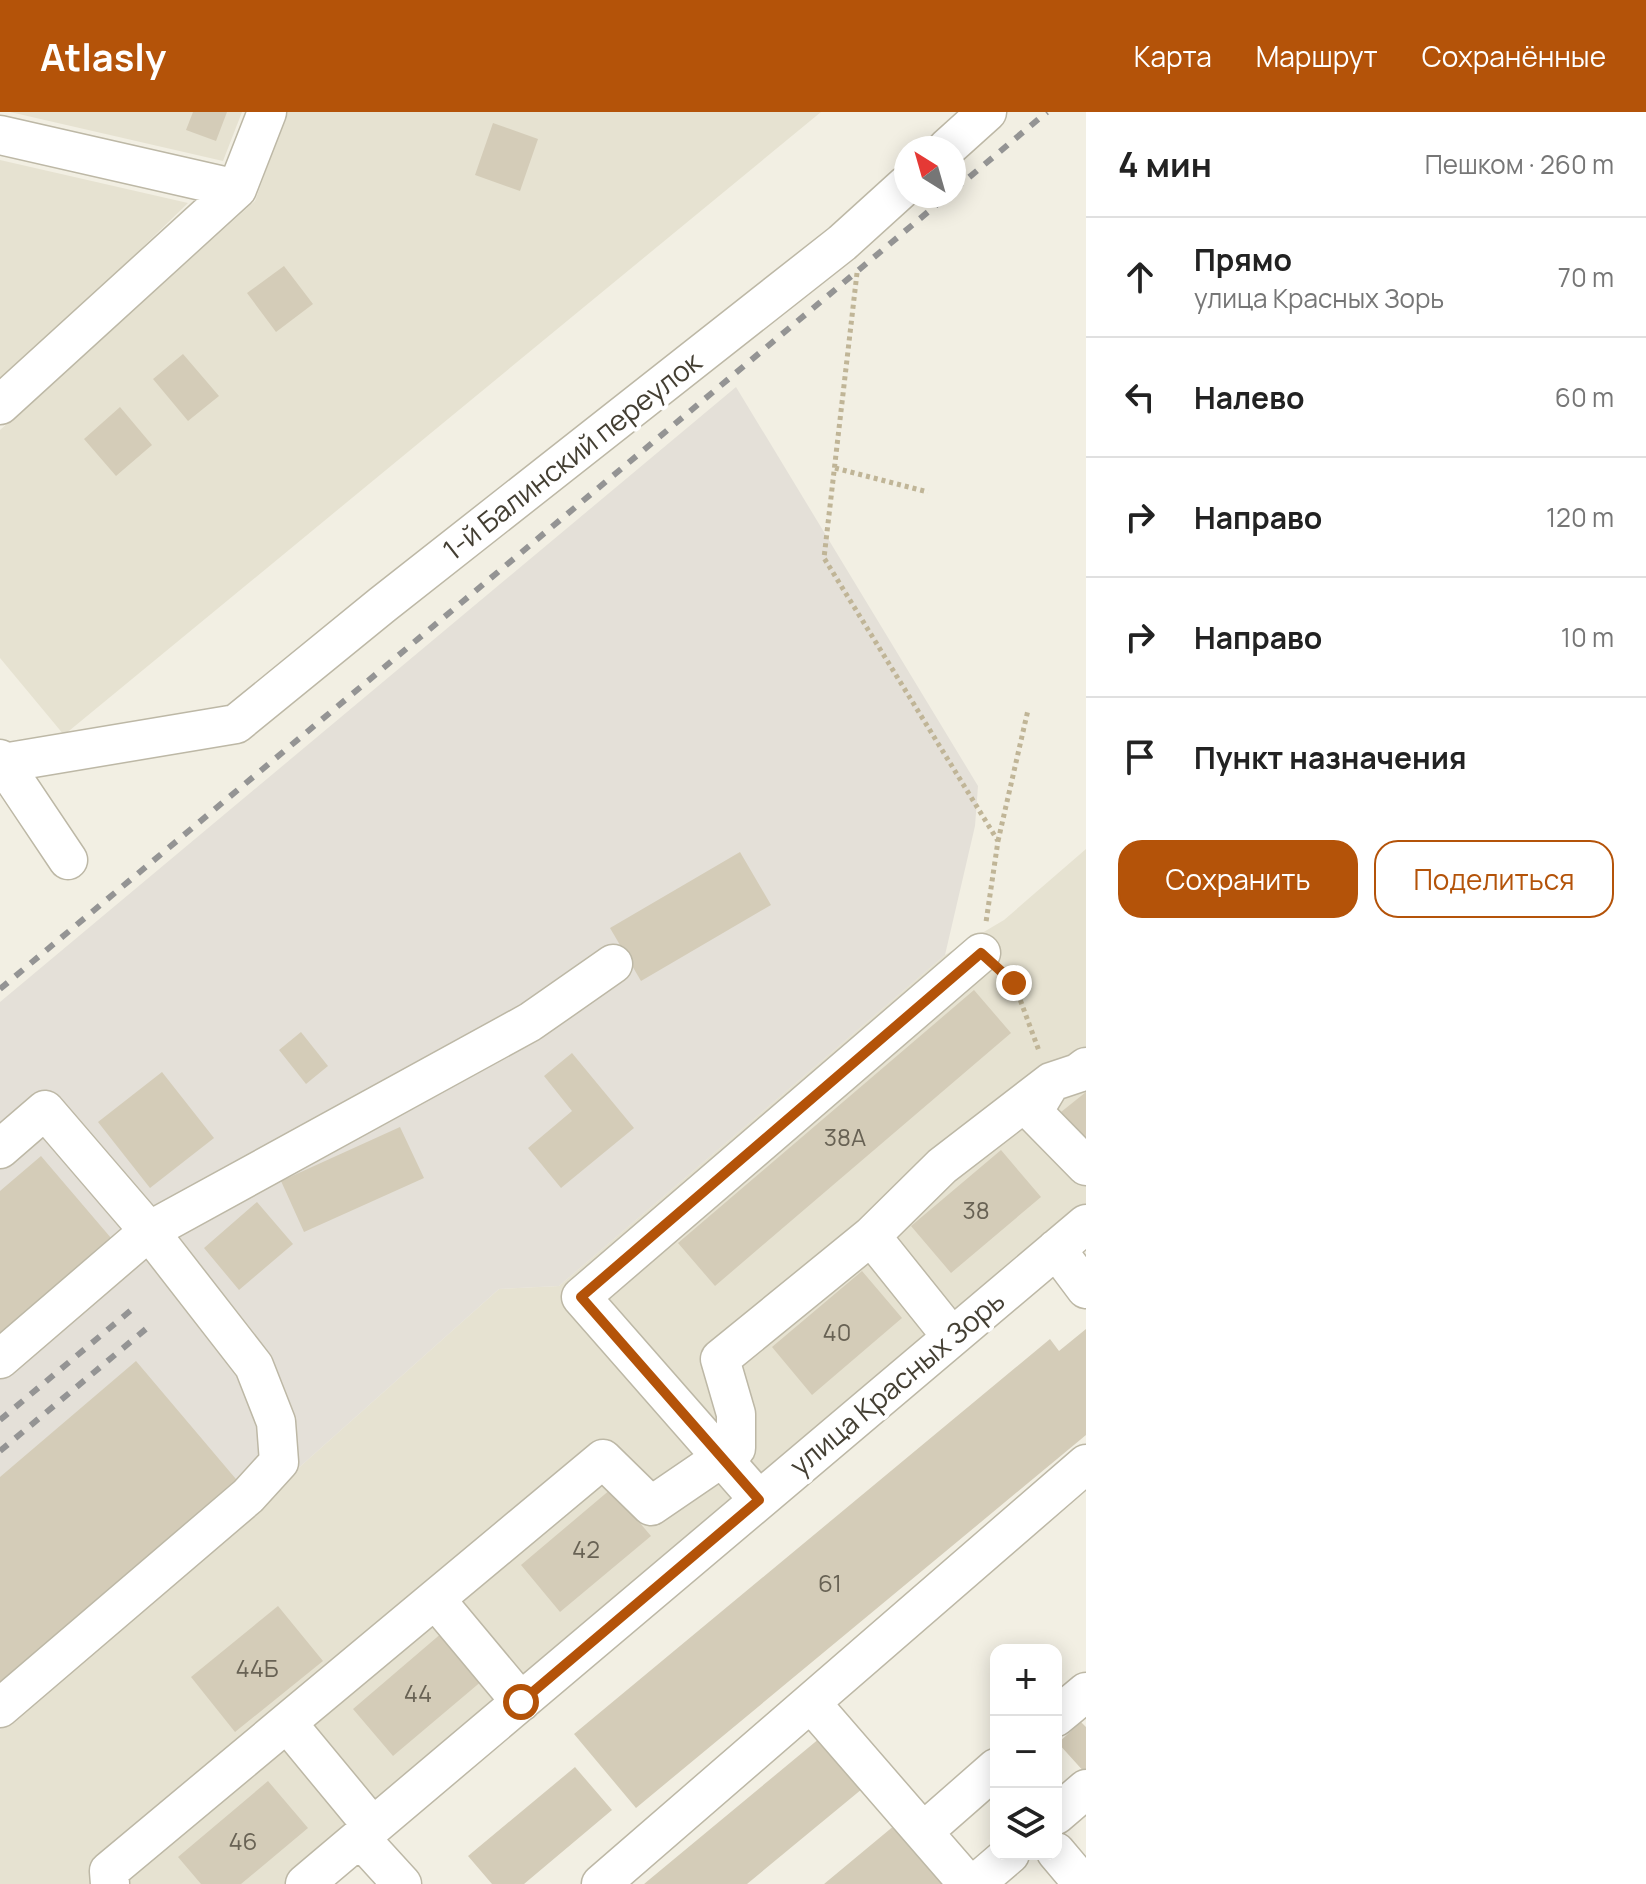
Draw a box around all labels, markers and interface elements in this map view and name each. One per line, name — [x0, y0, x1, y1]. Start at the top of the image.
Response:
text: Atlasly — [40, 30, 166, 82]
text: Карта — [1134, 37, 1212, 75]
text: Маршрут — [1256, 37, 1378, 75]
text: Сохранённые — [1422, 37, 1606, 75]
north arrow — [894, 136, 966, 208]
text: 4 мин — [1118, 141, 1212, 187]
text: Пешком · 260 m — [1425, 146, 1614, 182]
text: Прямо — [1194, 239, 1292, 280]
icon: ahead — [1118, 255, 1162, 299]
text: 70 m — [1558, 259, 1614, 295]
text: улица Красных Зорь — [1194, 280, 1444, 316]
street label: 1-й Балинский переулок — [434, 342, 709, 568]
icon: left — [1118, 375, 1162, 419]
text: Налево — [1194, 377, 1304, 418]
text: 60 m — [1555, 379, 1614, 415]
icon: right — [1118, 495, 1162, 539]
text: Направо — [1194, 497, 1322, 538]
text: 120 m — [1546, 499, 1614, 535]
icon: right — [1118, 615, 1162, 659]
text: Направо — [1194, 617, 1322, 658]
text: 10 m — [1561, 619, 1614, 655]
icon: arrive — [1118, 735, 1162, 779]
text: Пункт назначения — [1194, 737, 1467, 778]
button: Сохранить — [1118, 840, 1358, 918]
button: Поделиться — [1374, 840, 1614, 918]
route end — [996, 965, 1032, 1001]
house number: 38А — [824, 1120, 866, 1153]
house number: 38 — [962, 1193, 990, 1226]
street label: улица Красных Зорь — [781, 1281, 1012, 1483]
house number: 40 — [823, 1315, 851, 1348]
house number: 42 — [572, 1532, 600, 1565]
house number: 61 — [818, 1566, 842, 1599]
map controls — [990, 1644, 1062, 1860]
button: + — [990, 1644, 1062, 1716]
house number: 44Б — [235, 1651, 279, 1684]
house number: 44 — [404, 1676, 432, 1709]
route start — [503, 1684, 539, 1720]
button: − — [990, 1716, 1062, 1788]
button: layers — [990, 1788, 1062, 1860]
house number: 46 — [228, 1824, 258, 1857]

